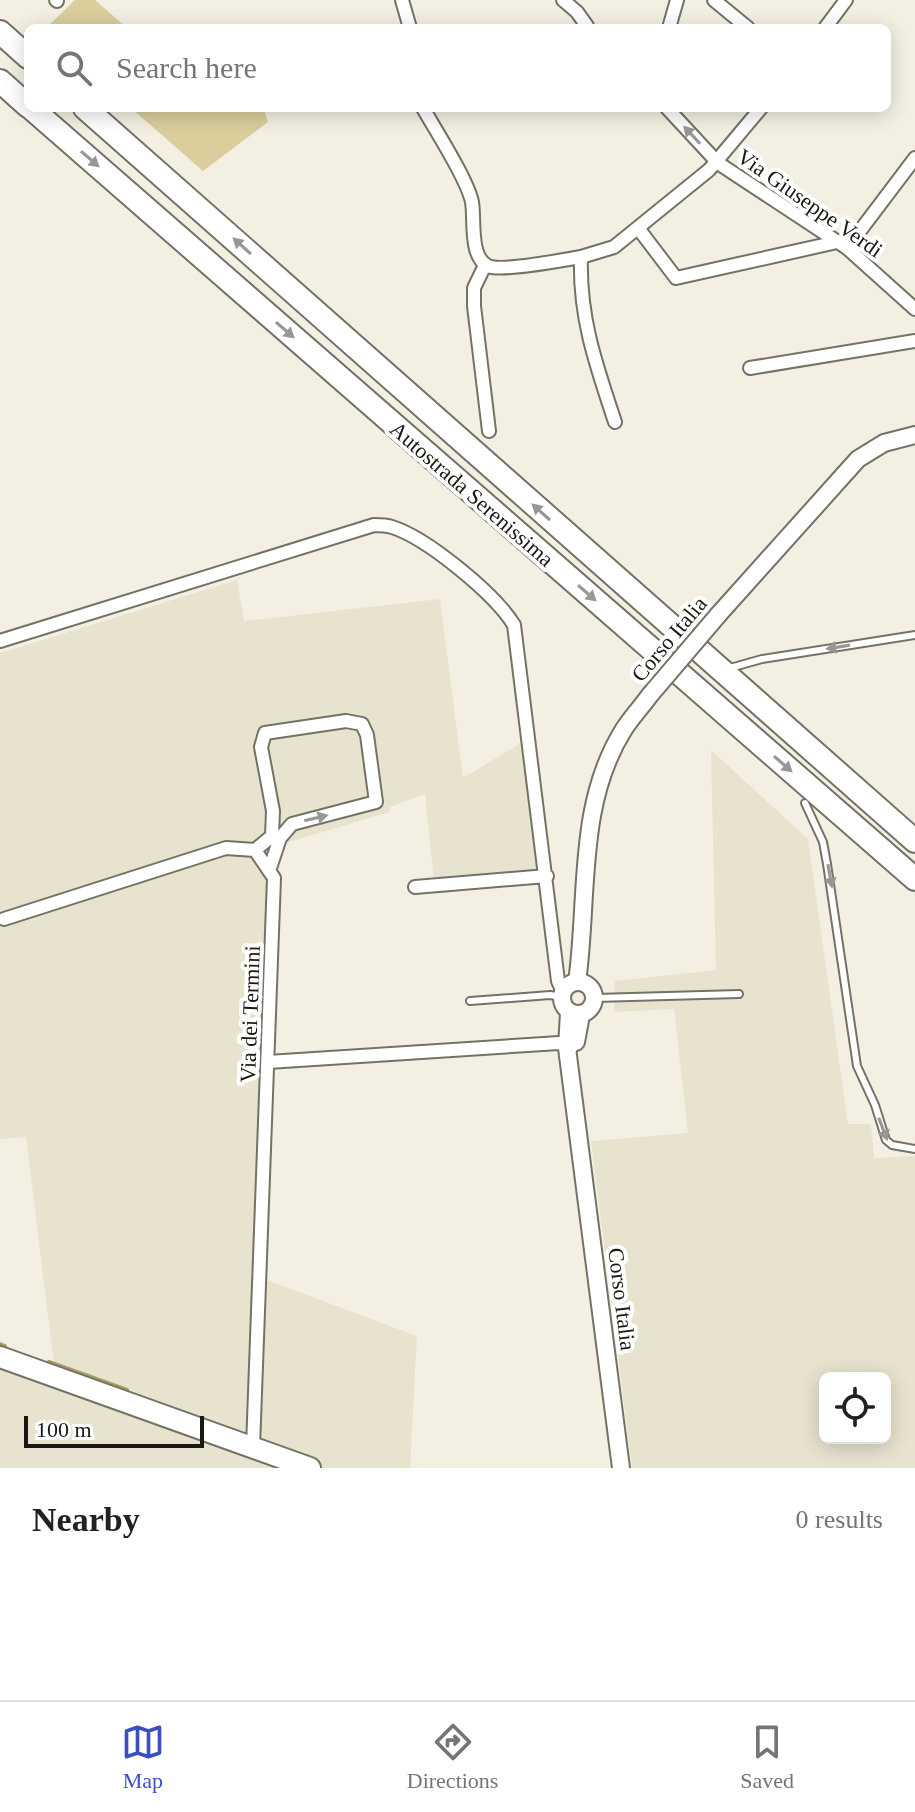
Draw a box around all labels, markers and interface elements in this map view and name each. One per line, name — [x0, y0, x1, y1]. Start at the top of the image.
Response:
search box — [24, 24, 891, 112]
icon: search — [52, 46, 96, 90]
text: Search here — [116, 51, 257, 84]
one-way arrow — [684, 126, 702, 145]
street label: Via Giuseppe Verdi — [732, 143, 888, 263]
one-way arrow — [80, 150, 99, 168]
one-way arrow — [232, 238, 251, 256]
one-way arrow — [276, 321, 295, 339]
street label: Autostrada Serenissima — [385, 416, 559, 572]
one-way arrow — [532, 503, 551, 521]
one-way arrow — [577, 584, 596, 602]
street label: Corso Italia — [626, 591, 712, 687]
one-way arrow — [825, 641, 850, 654]
one-way arrow — [774, 754, 793, 772]
one-way arrow — [304, 812, 329, 824]
one-way arrow — [824, 864, 836, 889]
street label: Via dei Termini — [235, 945, 265, 1083]
one-way arrow — [877, 1117, 890, 1141]
street label: Corso Italia — [603, 1246, 641, 1352]
map controls — [819, 1372, 891, 1444]
button: locate — [819, 1372, 891, 1444]
scale bar — [24, 1412, 204, 1448]
text: 100 m — [36, 1417, 92, 1442]
text: Nearby — [32, 1501, 140, 1538]
text: 0 results — [796, 1505, 883, 1534]
tab: Map — [121, 1720, 165, 1794]
tab: Directions — [407, 1720, 498, 1794]
tab: Saved — [740, 1720, 794, 1794]

